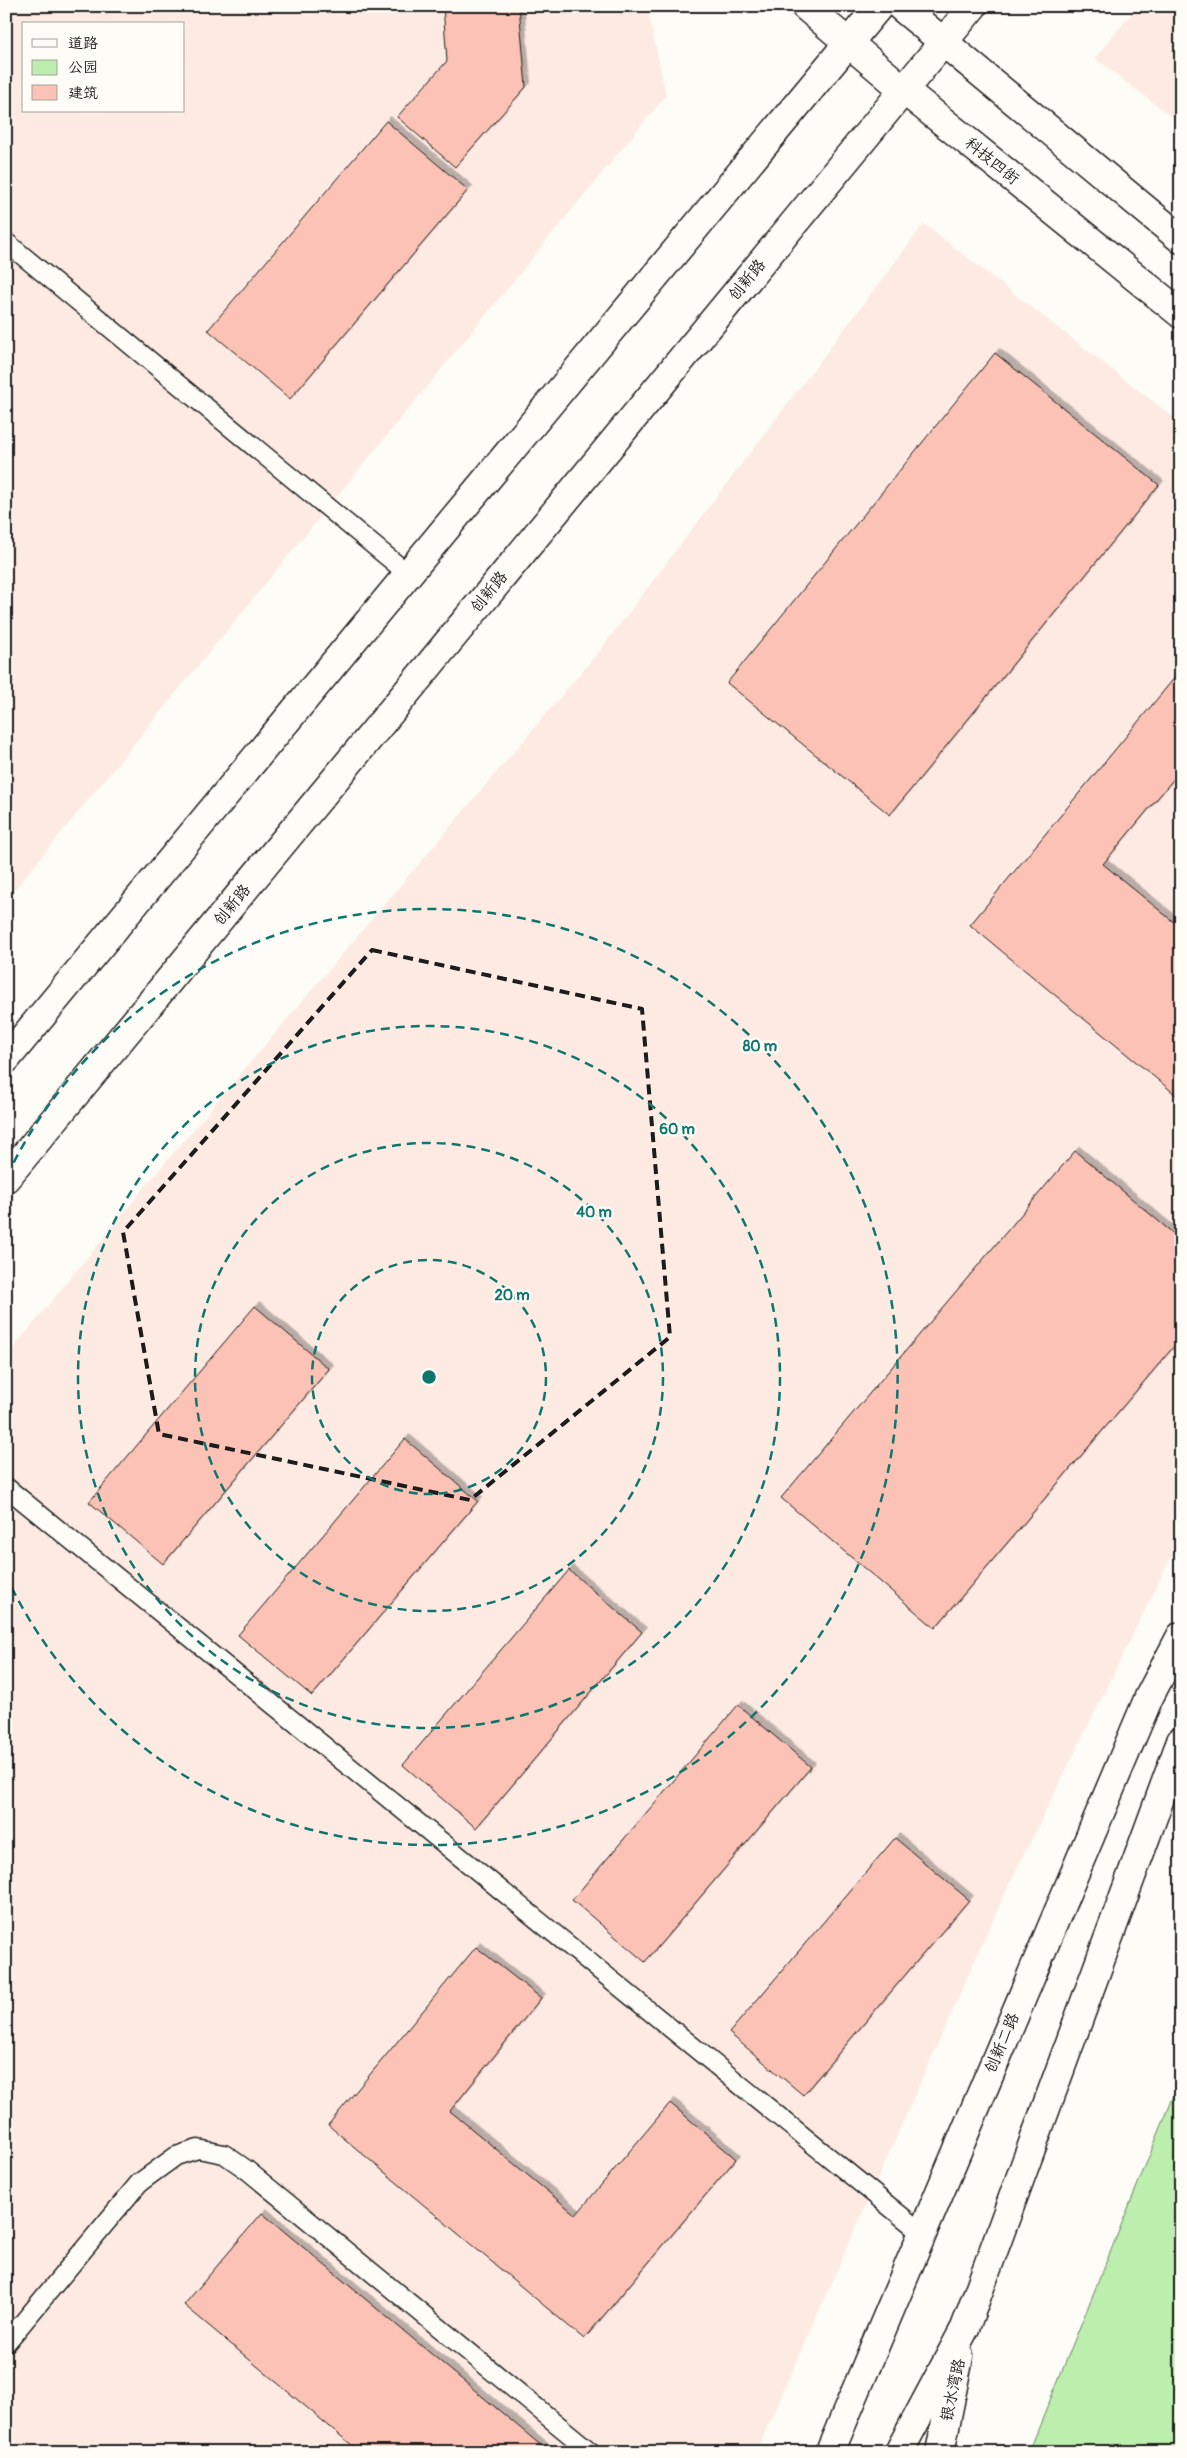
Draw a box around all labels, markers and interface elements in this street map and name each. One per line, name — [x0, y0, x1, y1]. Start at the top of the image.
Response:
legend — [22, 22, 185, 112]
text: 道路 — [68, 34, 98, 53]
text: 公园 — [68, 58, 98, 77]
text: 建筑 — [68, 84, 98, 103]
street label: 科技四街 — [961, 133, 1023, 189]
street label: 创新路 — [724, 255, 770, 305]
street label: 创新路 — [466, 567, 512, 617]
street label: 创新路 — [209, 880, 255, 930]
text: 80 m — [743, 1037, 777, 1056]
text: 60 m — [659, 1120, 695, 1139]
text: 40 m — [576, 1203, 612, 1222]
text: 20 m — [494, 1286, 530, 1305]
centre of rings — [420, 1368, 438, 1386]
street label: 创新二路 — [980, 2010, 1024, 2076]
street label: 银水湾路 — [937, 2357, 969, 2423]

